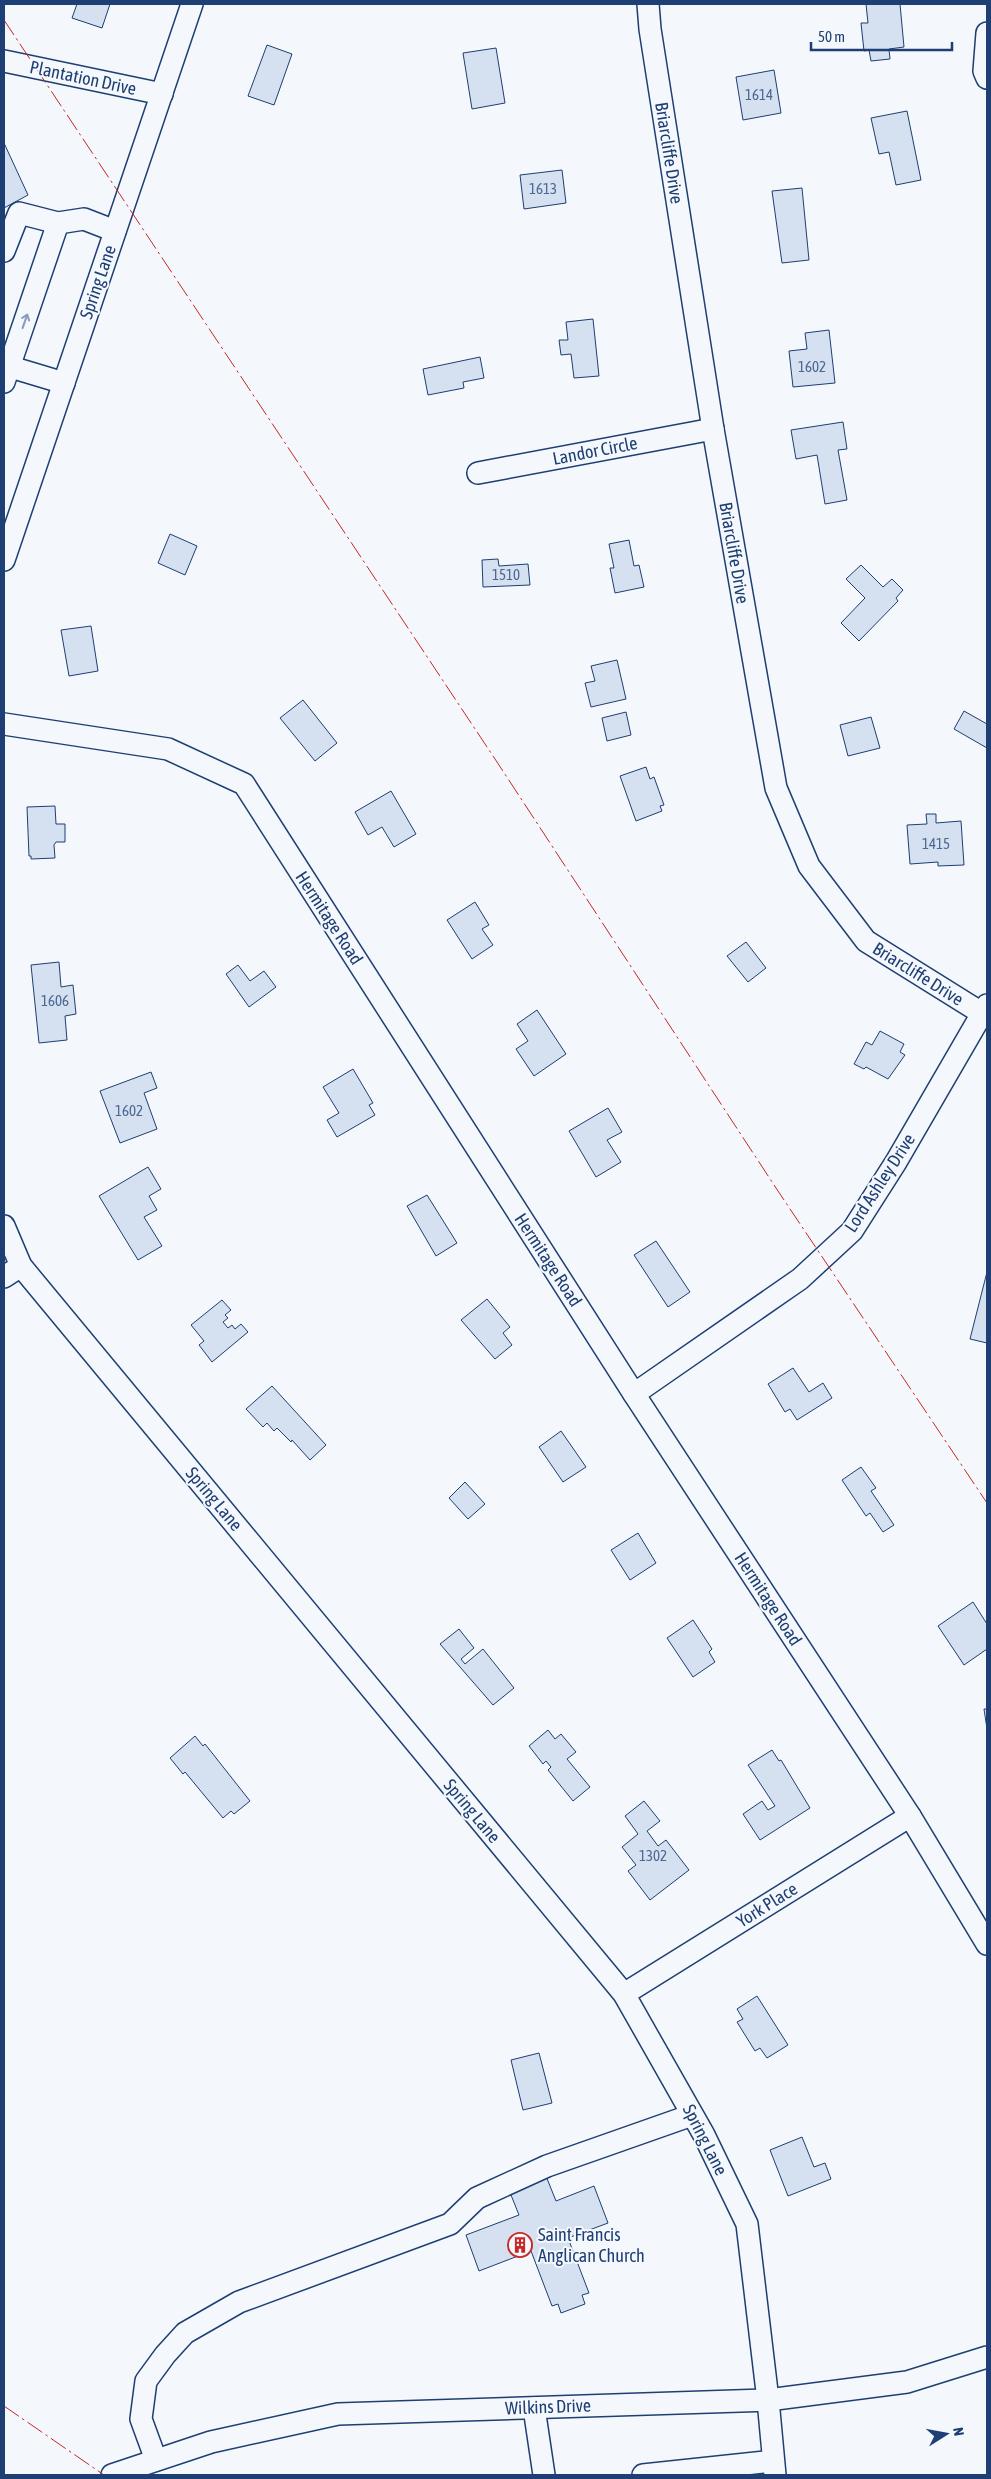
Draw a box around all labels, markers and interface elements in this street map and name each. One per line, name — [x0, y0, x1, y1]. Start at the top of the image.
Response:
scale bar — [811, 20, 952, 52]
text: 50 m — [818, 28, 845, 45]
street label: Plantation Drive — [28, 56, 138, 99]
house number: 1614 — [745, 86, 773, 103]
street label: Briarcliffe Drive — [651, 101, 688, 205]
house number: 1613 — [529, 180, 557, 197]
street label: Spring Lane — [75, 242, 120, 322]
one-way arrow — [21, 314, 30, 329]
house number: 1602 — [798, 358, 826, 375]
street label: Landor Circle — [551, 432, 639, 469]
street label: Briarcliffe Drive — [715, 501, 754, 605]
house number: 1510 — [492, 566, 520, 583]
house number: 1415 — [922, 835, 950, 852]
street label: Hermitage Road — [291, 867, 367, 968]
street label: Briarcliffe Drive — [869, 937, 967, 1010]
house number: 1606 — [41, 992, 69, 1009]
house number: 1602 — [115, 1102, 143, 1119]
street label: Lord Ashley Drive — [840, 1130, 919, 1236]
street label: Hermitage Road — [510, 1209, 586, 1310]
street label: Spring Lane — [182, 1463, 247, 1535]
street label: Hermitage Road — [730, 1548, 806, 1649]
street label: Spring Lane — [440, 1775, 505, 1847]
house number: 1302 — [639, 1847, 667, 1864]
street label: York Place — [732, 1878, 801, 1931]
street label: Spring Lane — [679, 2101, 732, 2179]
place label: Saint Francis Anglican Church — [538, 2224, 645, 2266]
building icon: Saint Francis Anglican Church — [507, 2232, 533, 2258]
street label: Wilkins Drive — [505, 2395, 591, 2418]
north arrow — [921, 2409, 971, 2459]
text: N — [950, 2426, 967, 2437]

